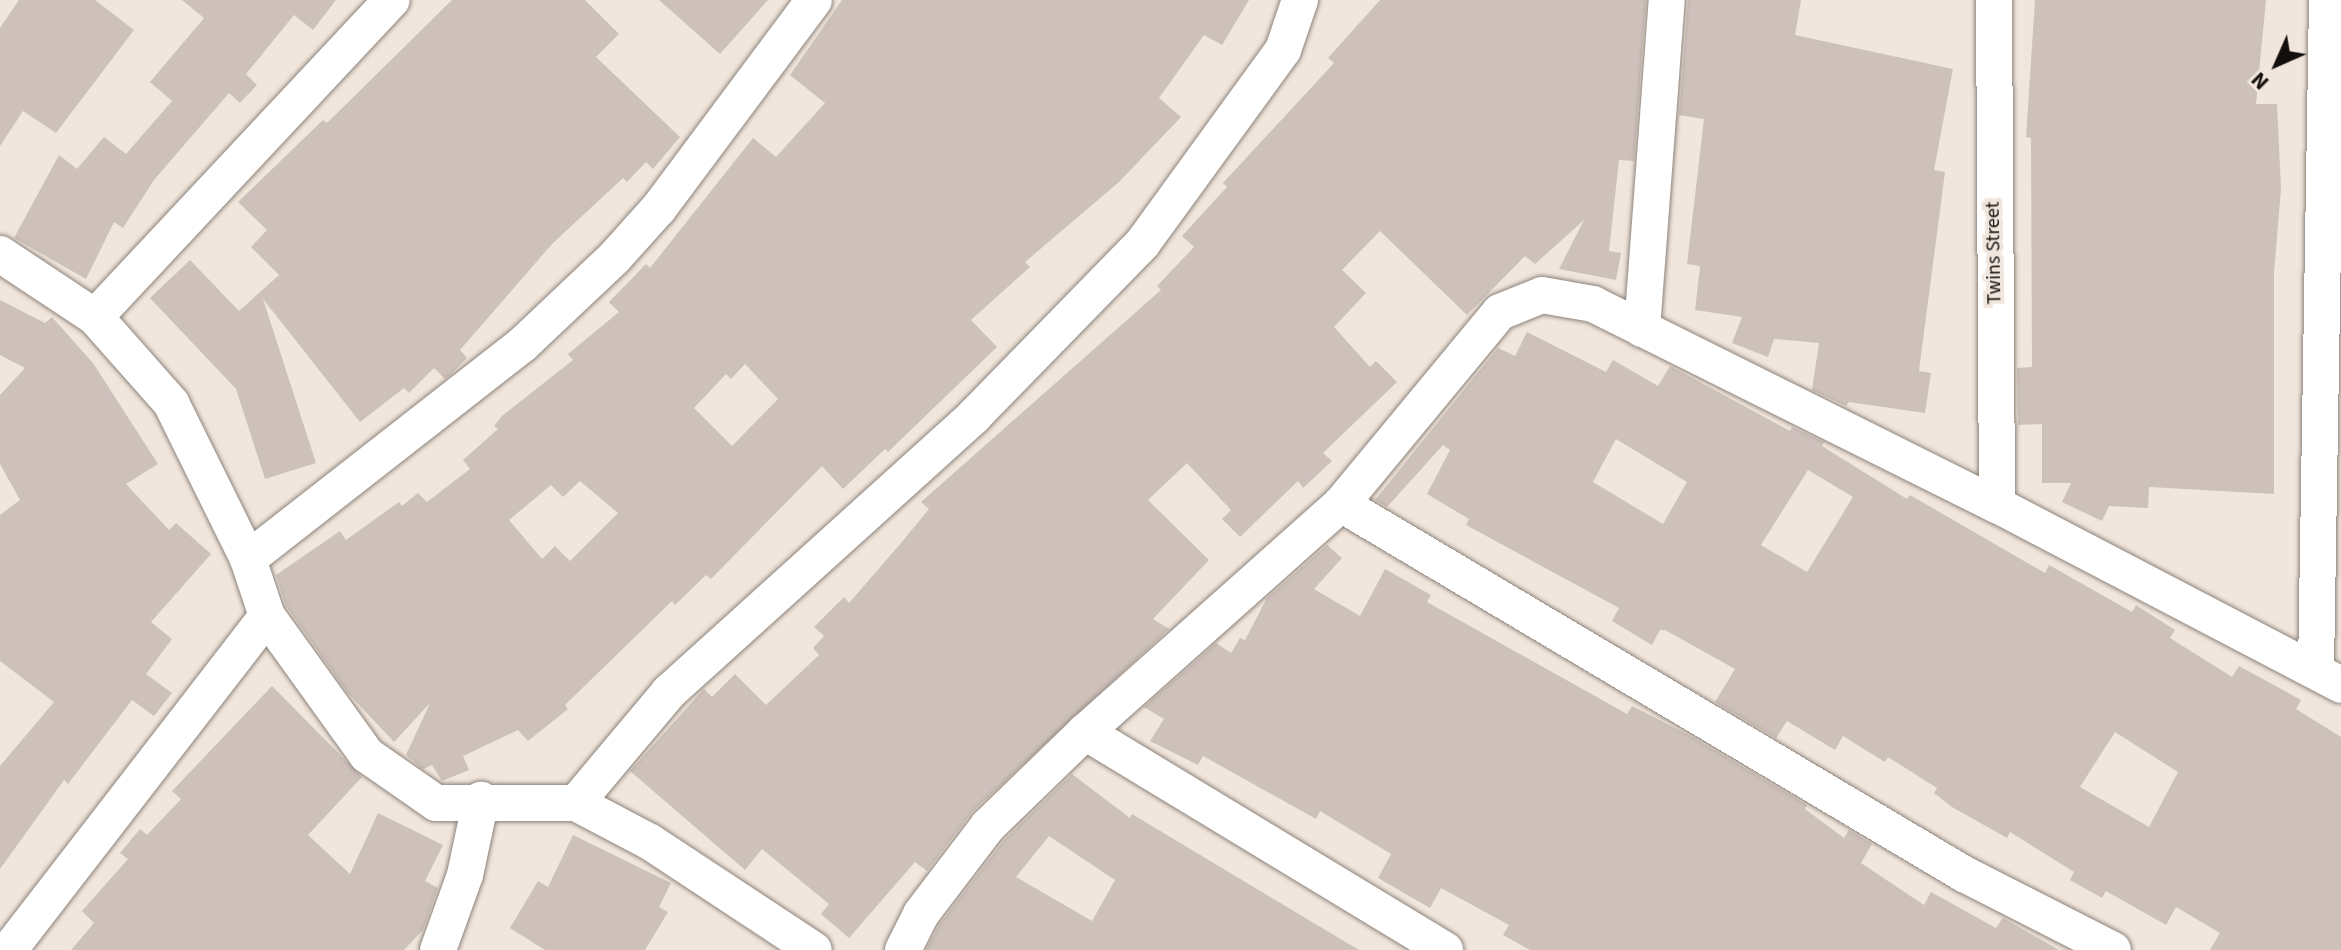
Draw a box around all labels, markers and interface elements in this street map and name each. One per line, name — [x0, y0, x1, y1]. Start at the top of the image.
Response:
north arrow — [2237, 24, 2317, 104]
text: N — [2244, 64, 2277, 97]
street label: Twins Street — [1981, 201, 2007, 305]

